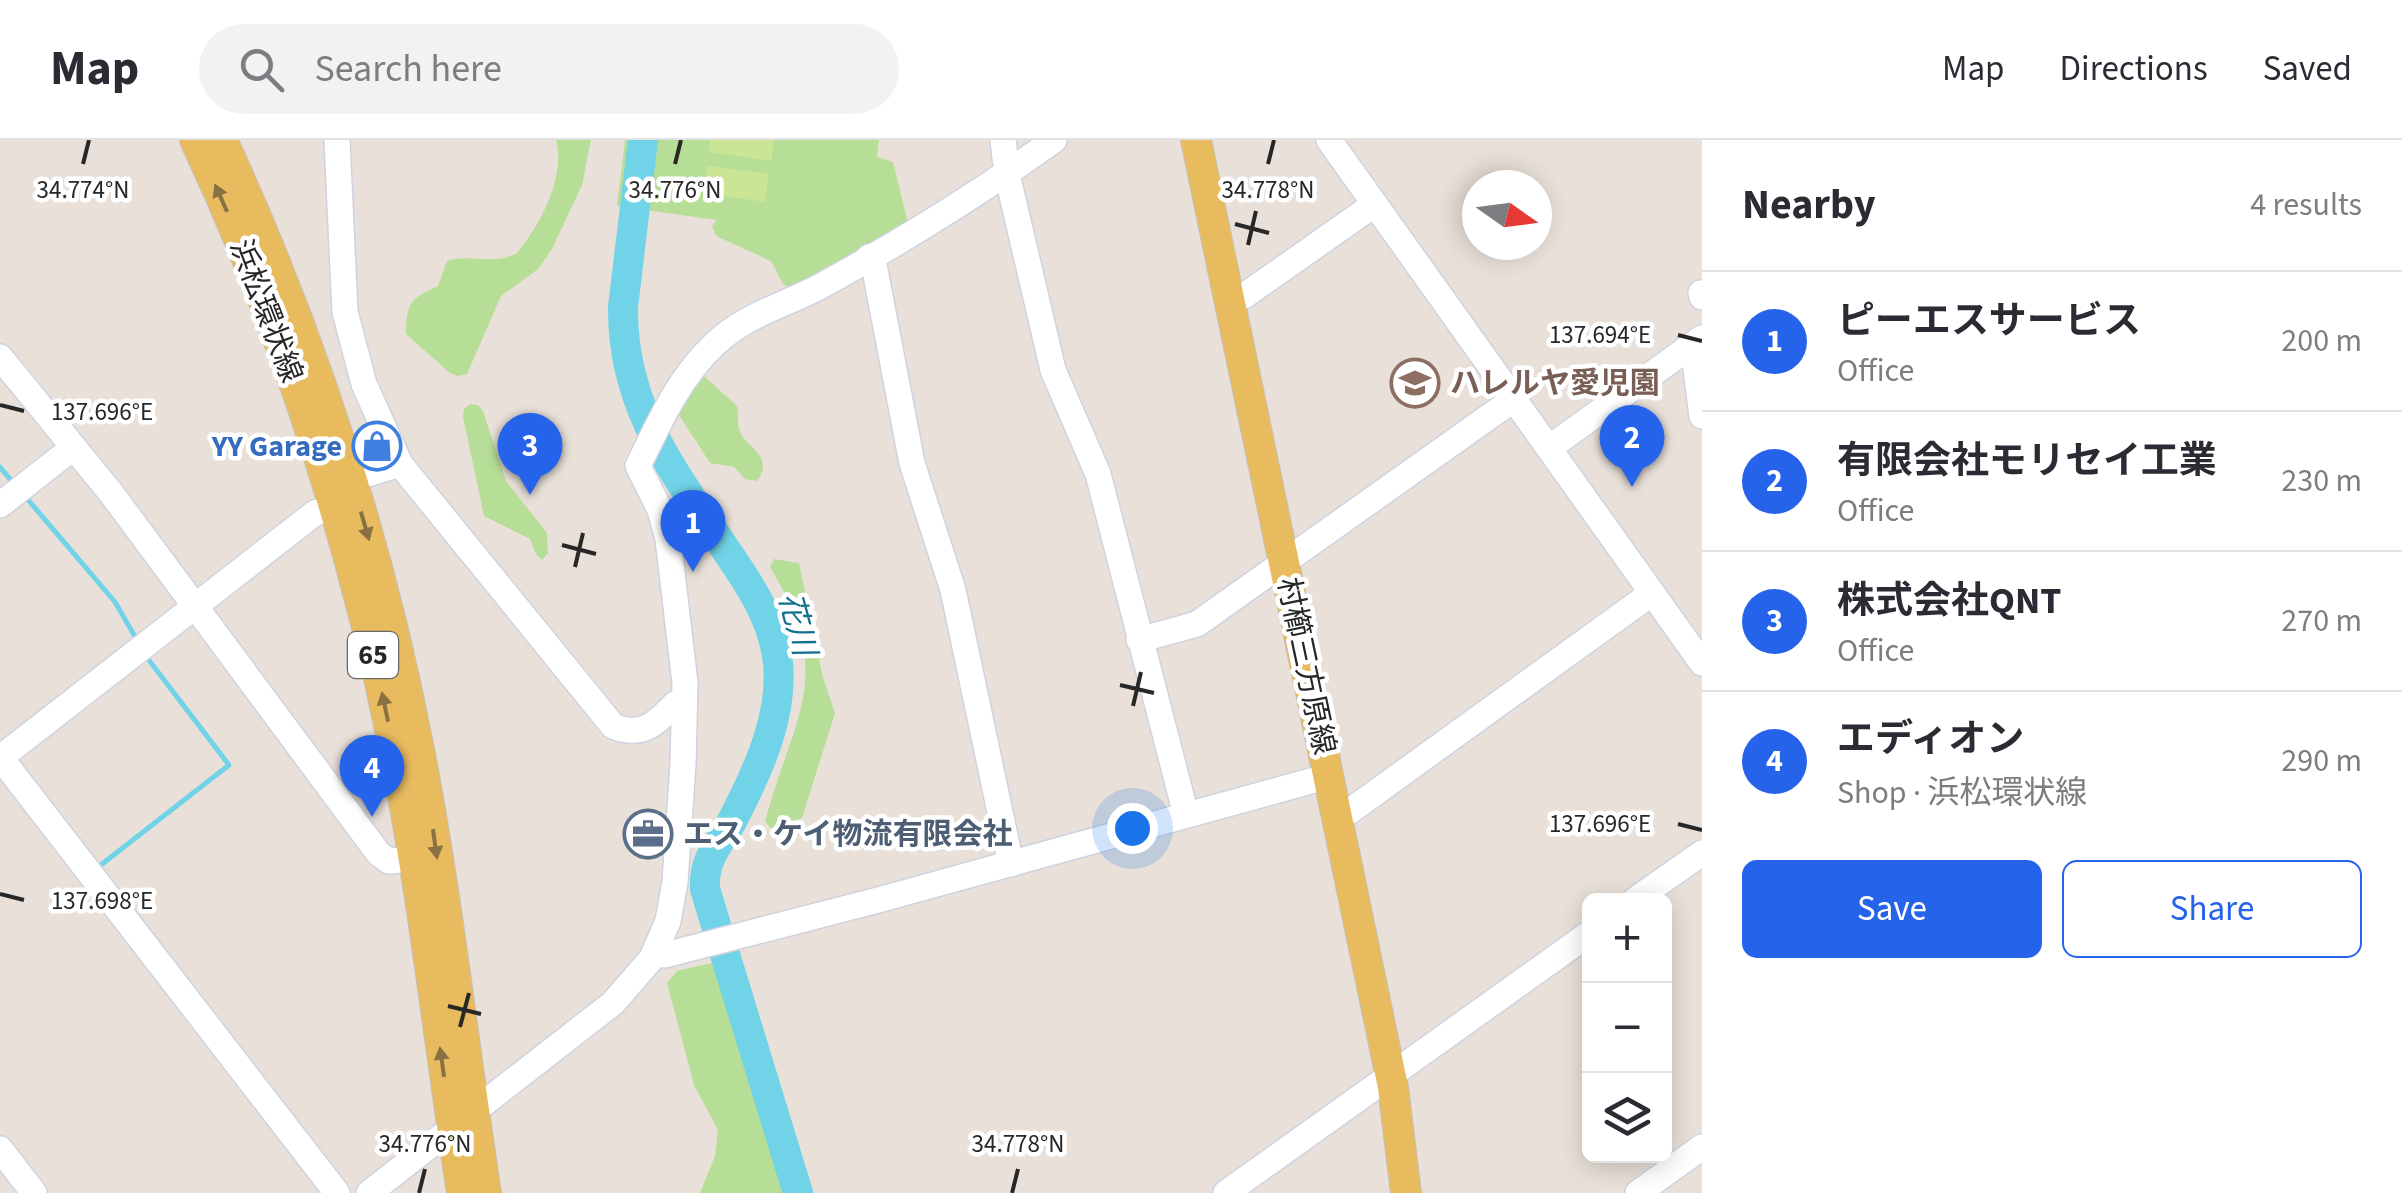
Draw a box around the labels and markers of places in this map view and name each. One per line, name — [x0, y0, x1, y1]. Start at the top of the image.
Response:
school or university icon: ハレルヤ愛児園 — [1389, 357, 1441, 409]
place label: ハレルヤ愛児園 — [1450, 362, 1660, 405]
pin: 2 — [1600, 404, 1664, 487]
pin: 3 — [498, 412, 562, 495]
shop icon: YY Garage — [351, 420, 403, 472]
place label: YY Garage — [211, 425, 342, 468]
pin: 1 — [660, 490, 726, 572]
pin: 4 — [340, 734, 404, 817]
office icon: エス・ケイ物流有限会社 — [622, 808, 674, 860]
place label: エス・ケイ物流有限会社 — [683, 813, 1012, 856]

